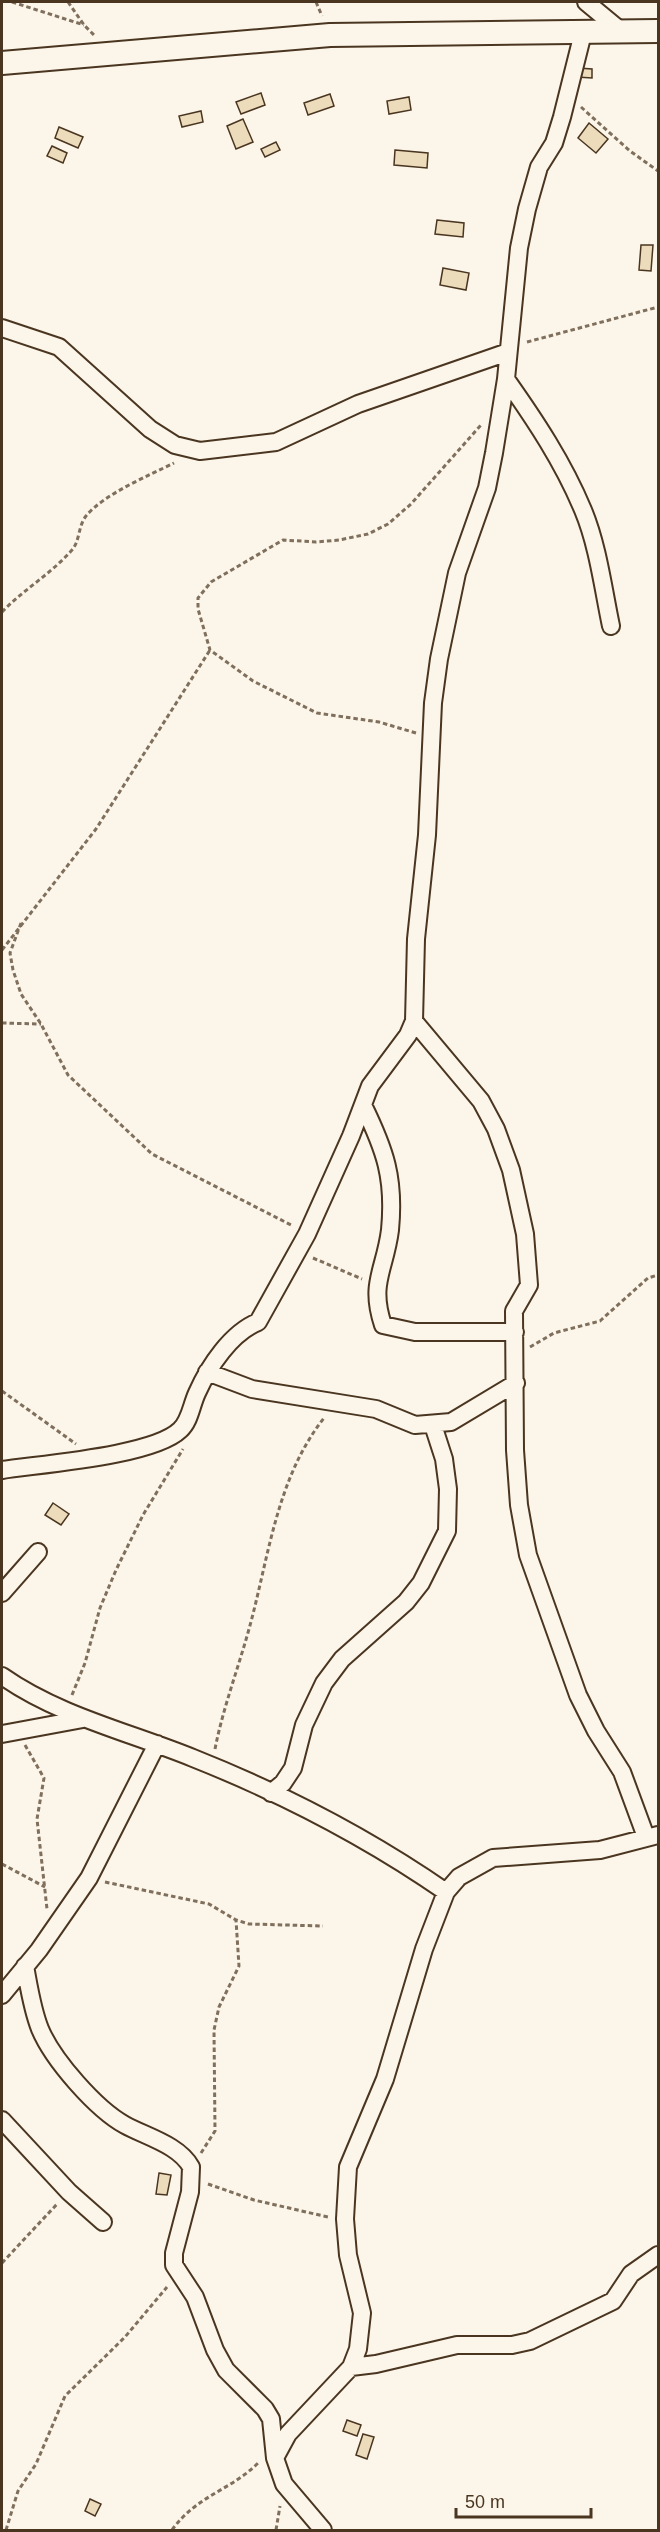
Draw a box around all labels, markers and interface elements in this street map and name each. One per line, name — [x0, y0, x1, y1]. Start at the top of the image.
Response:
scale bar — [456, 2481, 591, 2519]
text: 50 m — [465, 2492, 505, 2512]

